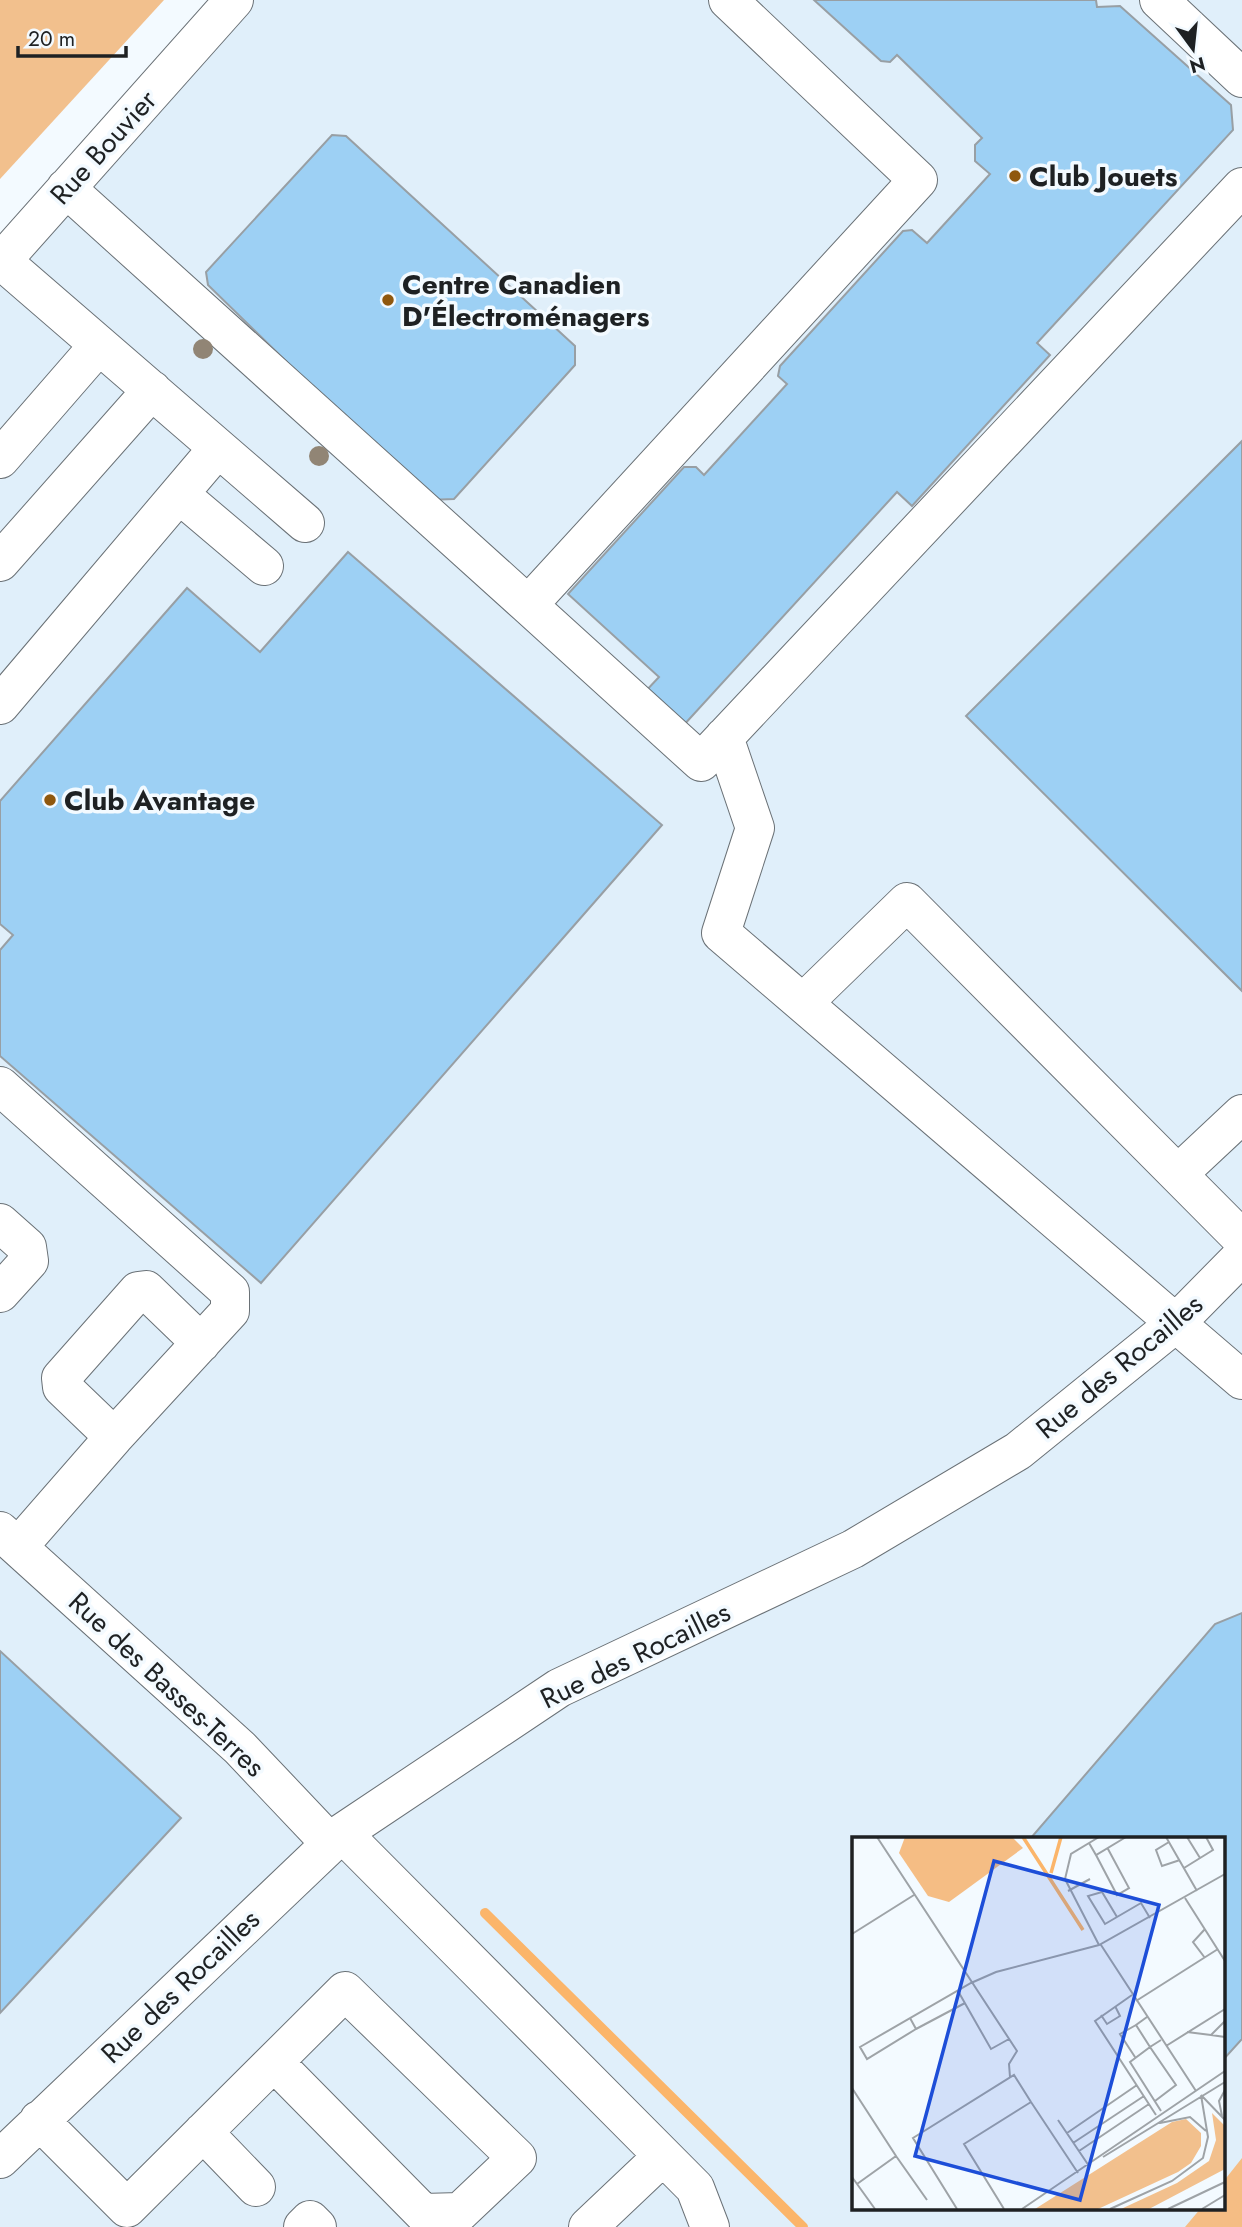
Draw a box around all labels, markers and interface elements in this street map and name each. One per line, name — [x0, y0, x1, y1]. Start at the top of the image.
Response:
scale bar — [18, 14, 126, 58]
north arrow — [1158, 14, 1228, 84]
text: 20 m — [28, 24, 75, 54]
text: N — [1186, 50, 1208, 80]
street label: Rue Bouvier — [40, 80, 167, 214]
place label: Club Jouets — [1029, 156, 1178, 197]
marker: Club Jouets — [1007, 168, 1023, 184]
place label: Centre Canadien D'Électroménagers — [402, 264, 650, 337]
marker: Centre Canadien D'Électroménagers — [380, 292, 396, 308]
place label: Club Avantage — [64, 780, 255, 821]
marker: Club Avantage — [42, 792, 58, 808]
street label: Rue des Rocailles — [1027, 1284, 1212, 1449]
street label: Rue des Basses-Terres — [59, 1582, 274, 1787]
street label: Rue des Rocailles — [533, 1592, 737, 1719]
inset map — [852, 1837, 1224, 2210]
street label: Rue des Rocailles — [92, 1900, 269, 2073]

